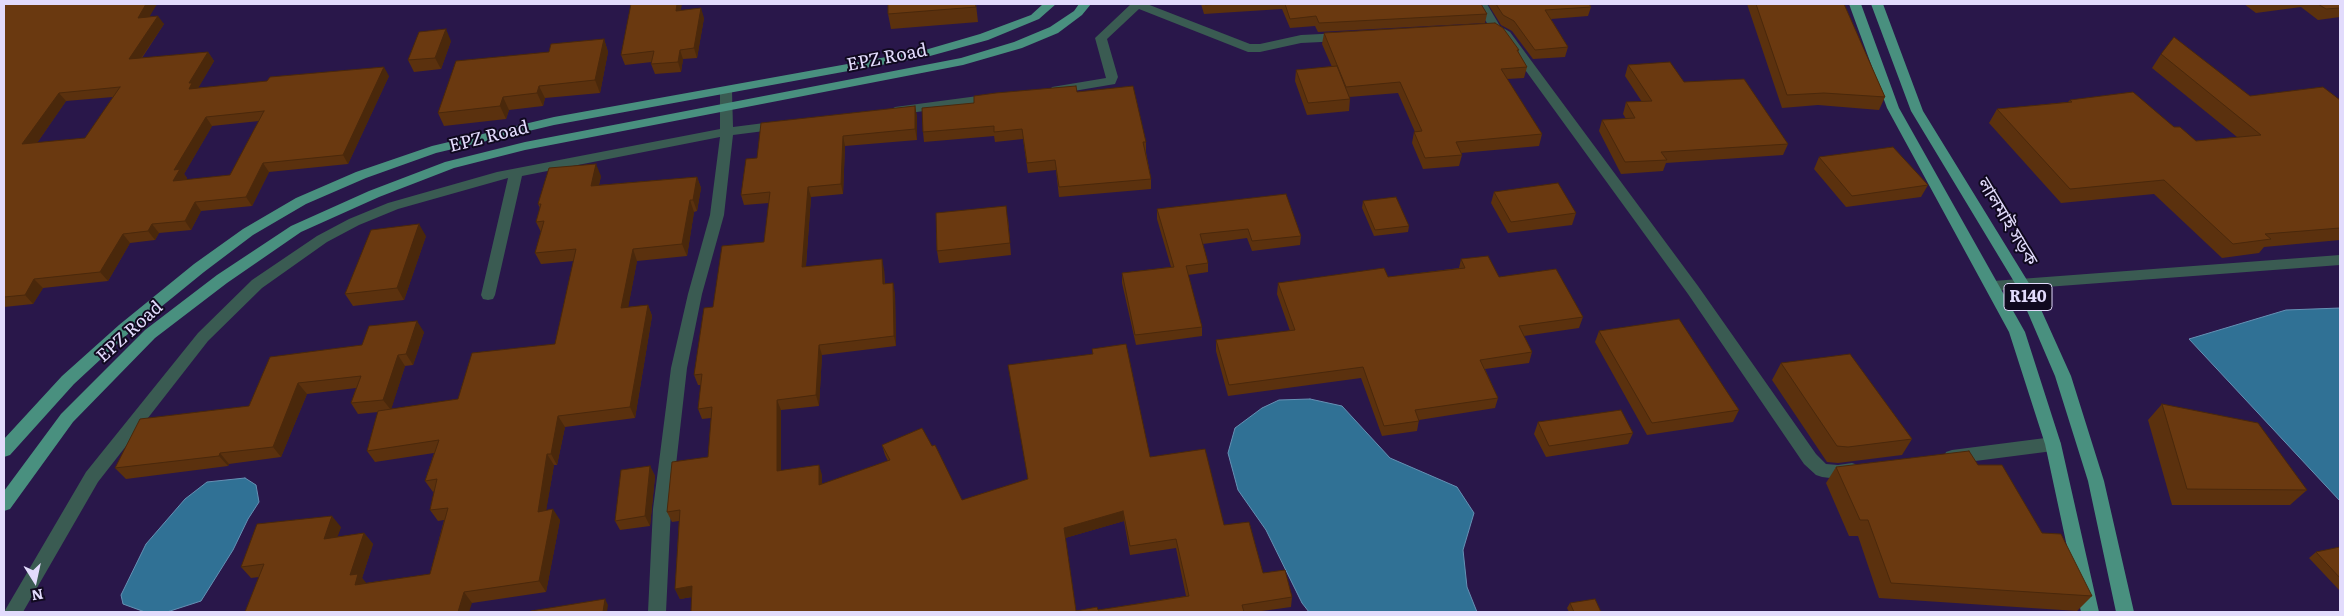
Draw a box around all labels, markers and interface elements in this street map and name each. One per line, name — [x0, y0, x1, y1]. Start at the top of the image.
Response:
street label: EPZ Road — [845, 40, 929, 76]
street label: EPZ Road — [447, 117, 531, 157]
street label: লালমাই সড়ক — [1972, 174, 2042, 270]
road number: R140 — [2004, 284, 2052, 310]
street label: EPZ Road — [93, 297, 167, 367]
north arrow — [10, 556, 60, 606]
text: N — [30, 585, 45, 607]

